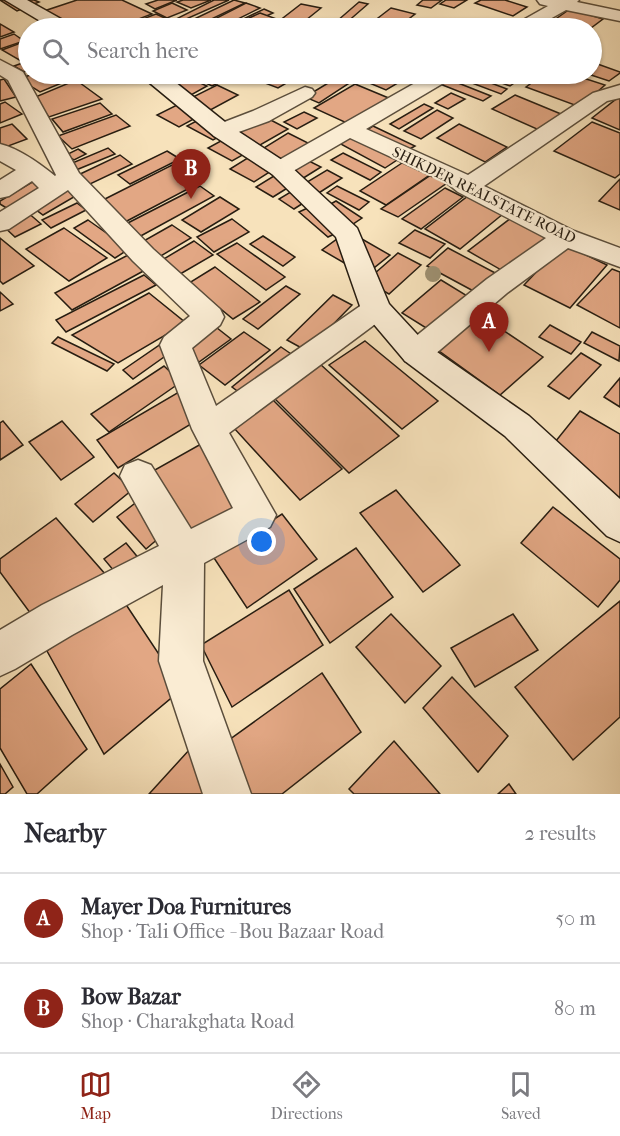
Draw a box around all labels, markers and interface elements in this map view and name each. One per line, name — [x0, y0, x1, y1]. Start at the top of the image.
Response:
search box — [18, 18, 602, 84]
icon: search — [39, 35, 72, 68]
text: Search here — [87, 38, 199, 64]
street label: SHIKDER REALSTATE ROAD — [389, 143, 579, 247]
pin: B — [172, 150, 210, 199]
pin: A — [470, 302, 508, 352]
your location — [247, 527, 276, 556]
text: Nearby — [24, 818, 106, 849]
text: 2 results — [525, 822, 596, 845]
text: Mayer Doa Furnitures — [81, 894, 291, 920]
text: A — [37, 907, 50, 930]
text: 50 m — [555, 907, 596, 930]
text: Shop · Tali Office - Bou Bazaar Road — [81, 920, 384, 943]
text: Bow Bazar — [81, 984, 181, 1010]
text: B — [37, 997, 50, 1020]
text: 80 m — [554, 997, 596, 1020]
text: Shop · Charakghata Road — [81, 1010, 294, 1033]
tab: Map — [79, 1068, 112, 1123]
tab: Directions — [271, 1068, 343, 1123]
tab: Saved — [501, 1068, 541, 1123]

